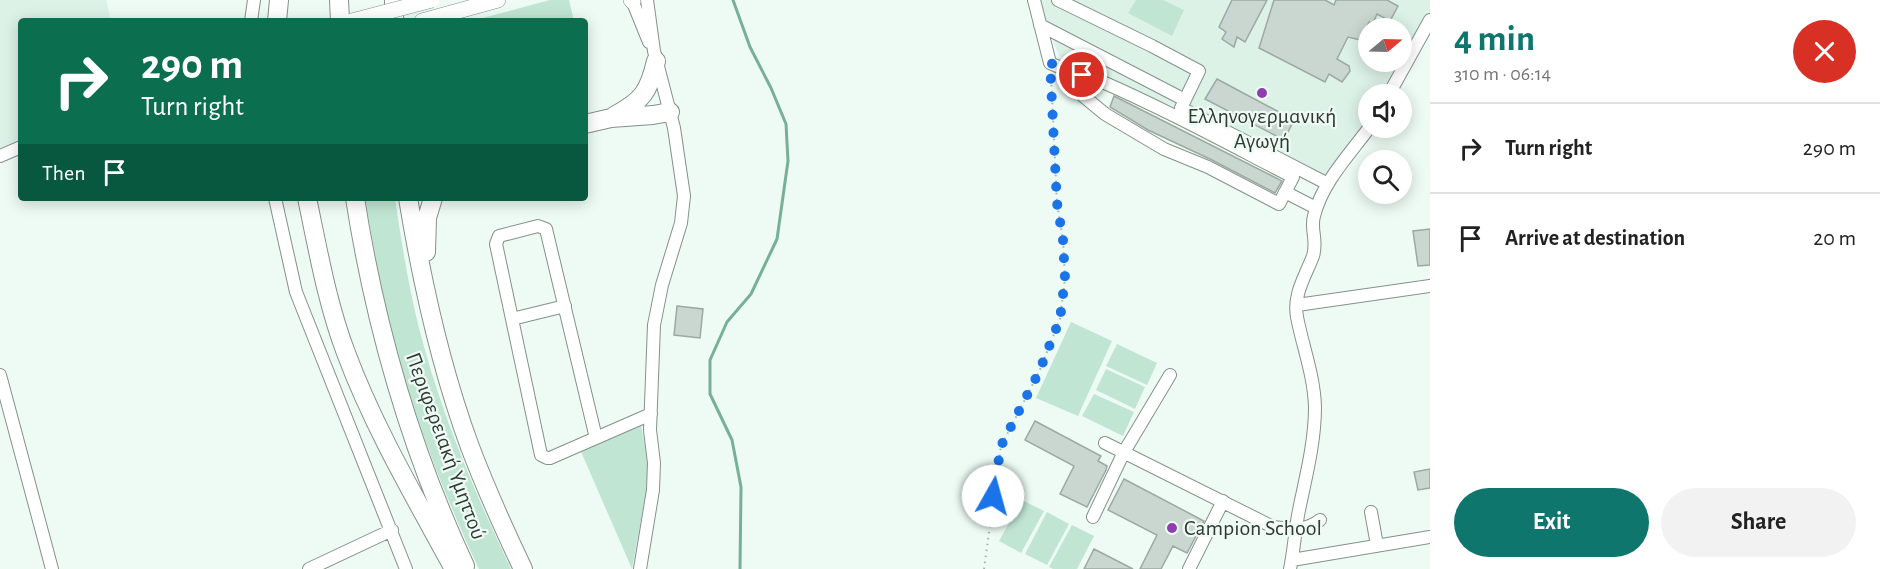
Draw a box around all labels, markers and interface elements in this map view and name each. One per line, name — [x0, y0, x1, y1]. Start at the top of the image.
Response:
north arrow — [1358, 18, 1412, 72]
map controls — [1358, 18, 1412, 204]
button: close — [1793, 20, 1856, 83]
text: 4 min — [1454, 21, 1535, 57]
icon: right — [42, 42, 120, 120]
text: 290 m — [141, 44, 243, 86]
pin — [1056, 49, 1107, 100]
icon: arrive — [1065, 58, 1098, 91]
text: 310 m · 06:14 — [1454, 64, 1551, 84]
button: sound — [1358, 84, 1412, 138]
marker: Ελληνογερμανική Αγωγή — [1255, 86, 1269, 100]
text: Turn right — [141, 93, 244, 120]
place label: Ελληνογερμανική Αγωγή — [1188, 105, 1336, 152]
icon: right — [1454, 132, 1487, 165]
text: Turn right — [1505, 137, 1592, 159]
text: 290 m — [1803, 137, 1856, 159]
button: search — [1358, 150, 1412, 204]
icon: arrive — [98, 156, 131, 189]
text: Then — [42, 162, 86, 184]
icon: arrive — [1454, 222, 1487, 255]
text: Arrive at destination — [1505, 227, 1685, 249]
text: 20 m — [1813, 227, 1856, 249]
street label: Περιφερειακή Υμηττού — [402, 350, 490, 542]
position arrow — [961, 464, 1025, 528]
button: Exit — [1454, 488, 1649, 557]
button: Share — [1661, 488, 1856, 557]
place label: Campion School — [1184, 517, 1322, 539]
marker: Campion School — [1165, 521, 1179, 535]

